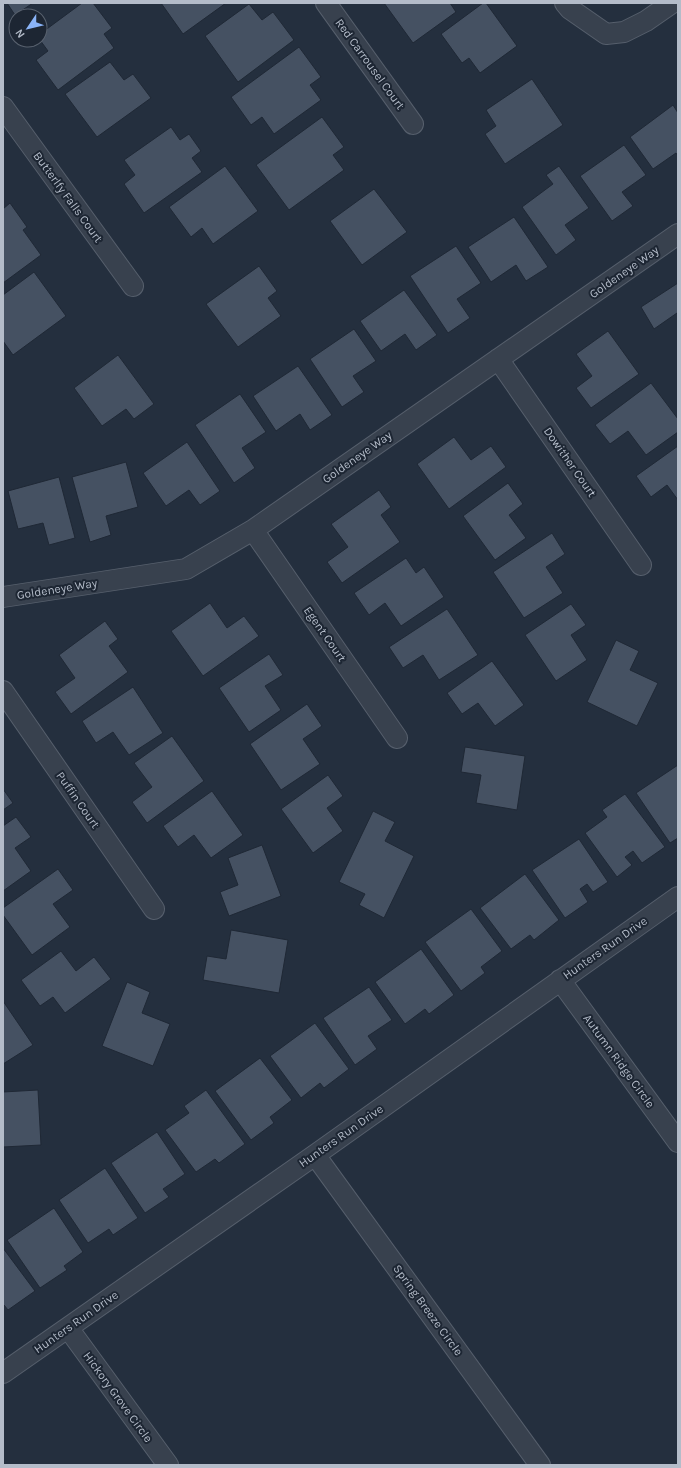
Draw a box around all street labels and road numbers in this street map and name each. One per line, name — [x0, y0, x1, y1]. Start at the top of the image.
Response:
street label: Red Carrousel Court — [332, 16, 408, 112]
street label: Butterlfy Falls Court — [30, 149, 106, 245]
street label: Goldeneye Way — [587, 243, 662, 301]
street label: Dowither Court — [541, 424, 599, 500]
street label: Goldeneye Way — [320, 428, 395, 486]
street label: Goldeneye Way — [16, 576, 99, 602]
street label: Egent Court — [301, 604, 349, 665]
street label: Puffin Court — [53, 769, 103, 831]
street label: Hunters Run Drive — [560, 914, 650, 982]
street label: Autumn Ridge Circle — [580, 1012, 658, 1110]
street label: Hunters Run Drive — [296, 1102, 386, 1170]
street label: Spring Breeze Circle — [390, 1262, 466, 1358]
street label: Hunters Run Drive — [31, 1288, 121, 1356]
street label: Hickory Grove Circle — [80, 1349, 156, 1445]

